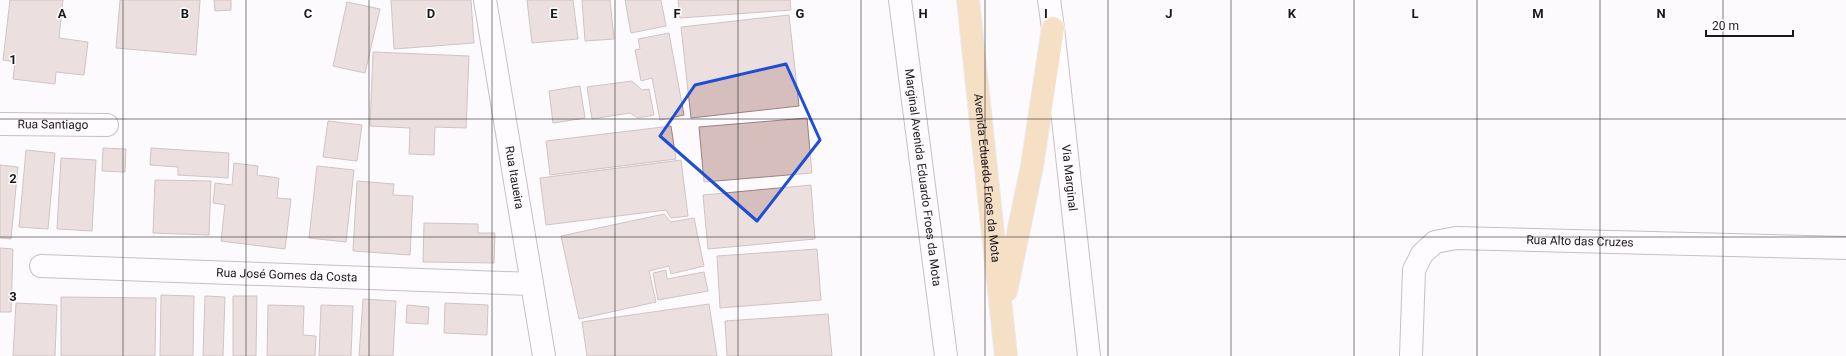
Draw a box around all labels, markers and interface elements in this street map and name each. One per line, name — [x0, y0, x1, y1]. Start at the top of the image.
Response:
text: A — [58, 6, 67, 21]
text: B — [181, 6, 189, 21]
text: C — [304, 6, 313, 21]
text: D — [427, 6, 435, 21]
text: E — [550, 6, 558, 21]
text: F — [673, 6, 681, 21]
text: G — [796, 6, 805, 21]
text: H — [918, 6, 928, 21]
text: I — [1044, 6, 1048, 21]
text: J — [1165, 6, 1173, 21]
text: K — [1288, 6, 1297, 21]
text: L — [1411, 6, 1419, 21]
text: M — [1532, 6, 1544, 21]
text: N — [1656, 6, 1666, 21]
scale bar — [1706, 12, 1793, 38]
text: 20 m — [1712, 19, 1739, 33]
text: 1 — [9, 52, 17, 67]
street label: Marginal Avenida Eduardo Froes da Mota — [902, 68, 944, 287]
street label: Avenida Eduardo Froes da Mota — [971, 93, 1003, 263]
street label: Rua Santiago — [18, 117, 89, 132]
street label: Via Marginal — [1059, 144, 1080, 212]
street label: Rua Itaueira — [502, 145, 527, 210]
text: 2 — [9, 171, 17, 186]
street label: Rua Alto das Cruzes — [1526, 233, 1634, 250]
street label: Rua José Gomes da Costa — [216, 265, 358, 285]
text: 3 — [9, 289, 17, 304]

